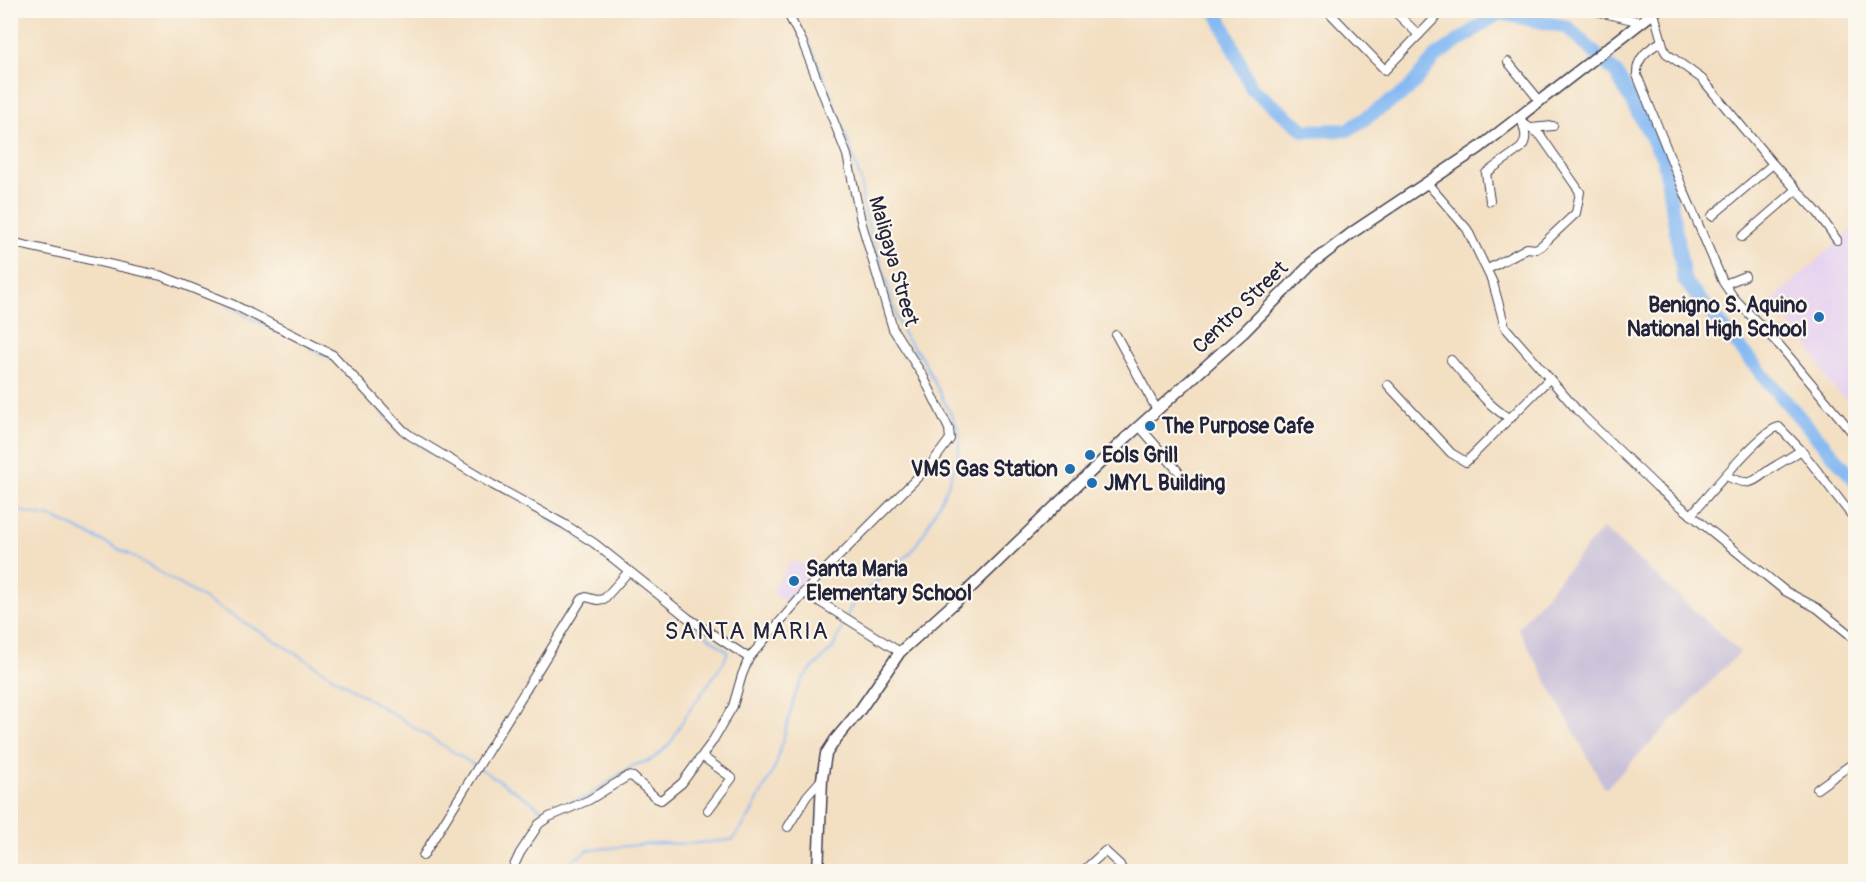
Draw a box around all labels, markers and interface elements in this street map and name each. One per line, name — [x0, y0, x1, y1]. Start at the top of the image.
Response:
street label: Maligaya Street — [862, 193, 925, 330]
street label: Centro Street — [1187, 255, 1294, 360]
place label: Benigno S. Aquino National High School — [1627, 292, 1808, 343]
marker: Benigno S. Aquino National High School — [1812, 310, 1826, 324]
place label: The Purpose Cafe — [1161, 413, 1315, 440]
marker: The Purpose Cafe — [1143, 419, 1157, 433]
place label: Eols Grill — [1102, 442, 1178, 469]
marker: Eols Grill — [1083, 448, 1097, 462]
place label: VMS Gas Station — [911, 456, 1058, 483]
marker: VMS Gas Station — [1063, 462, 1077, 476]
place label: JMYL Building — [1104, 470, 1226, 497]
marker: JMYL Building — [1085, 476, 1099, 490]
place label: Santa Maria Elementary School — [806, 556, 972, 607]
marker: Santa Maria Elementary School — [787, 574, 801, 588]
district label: SANTA MARIA — [665, 617, 829, 646]

